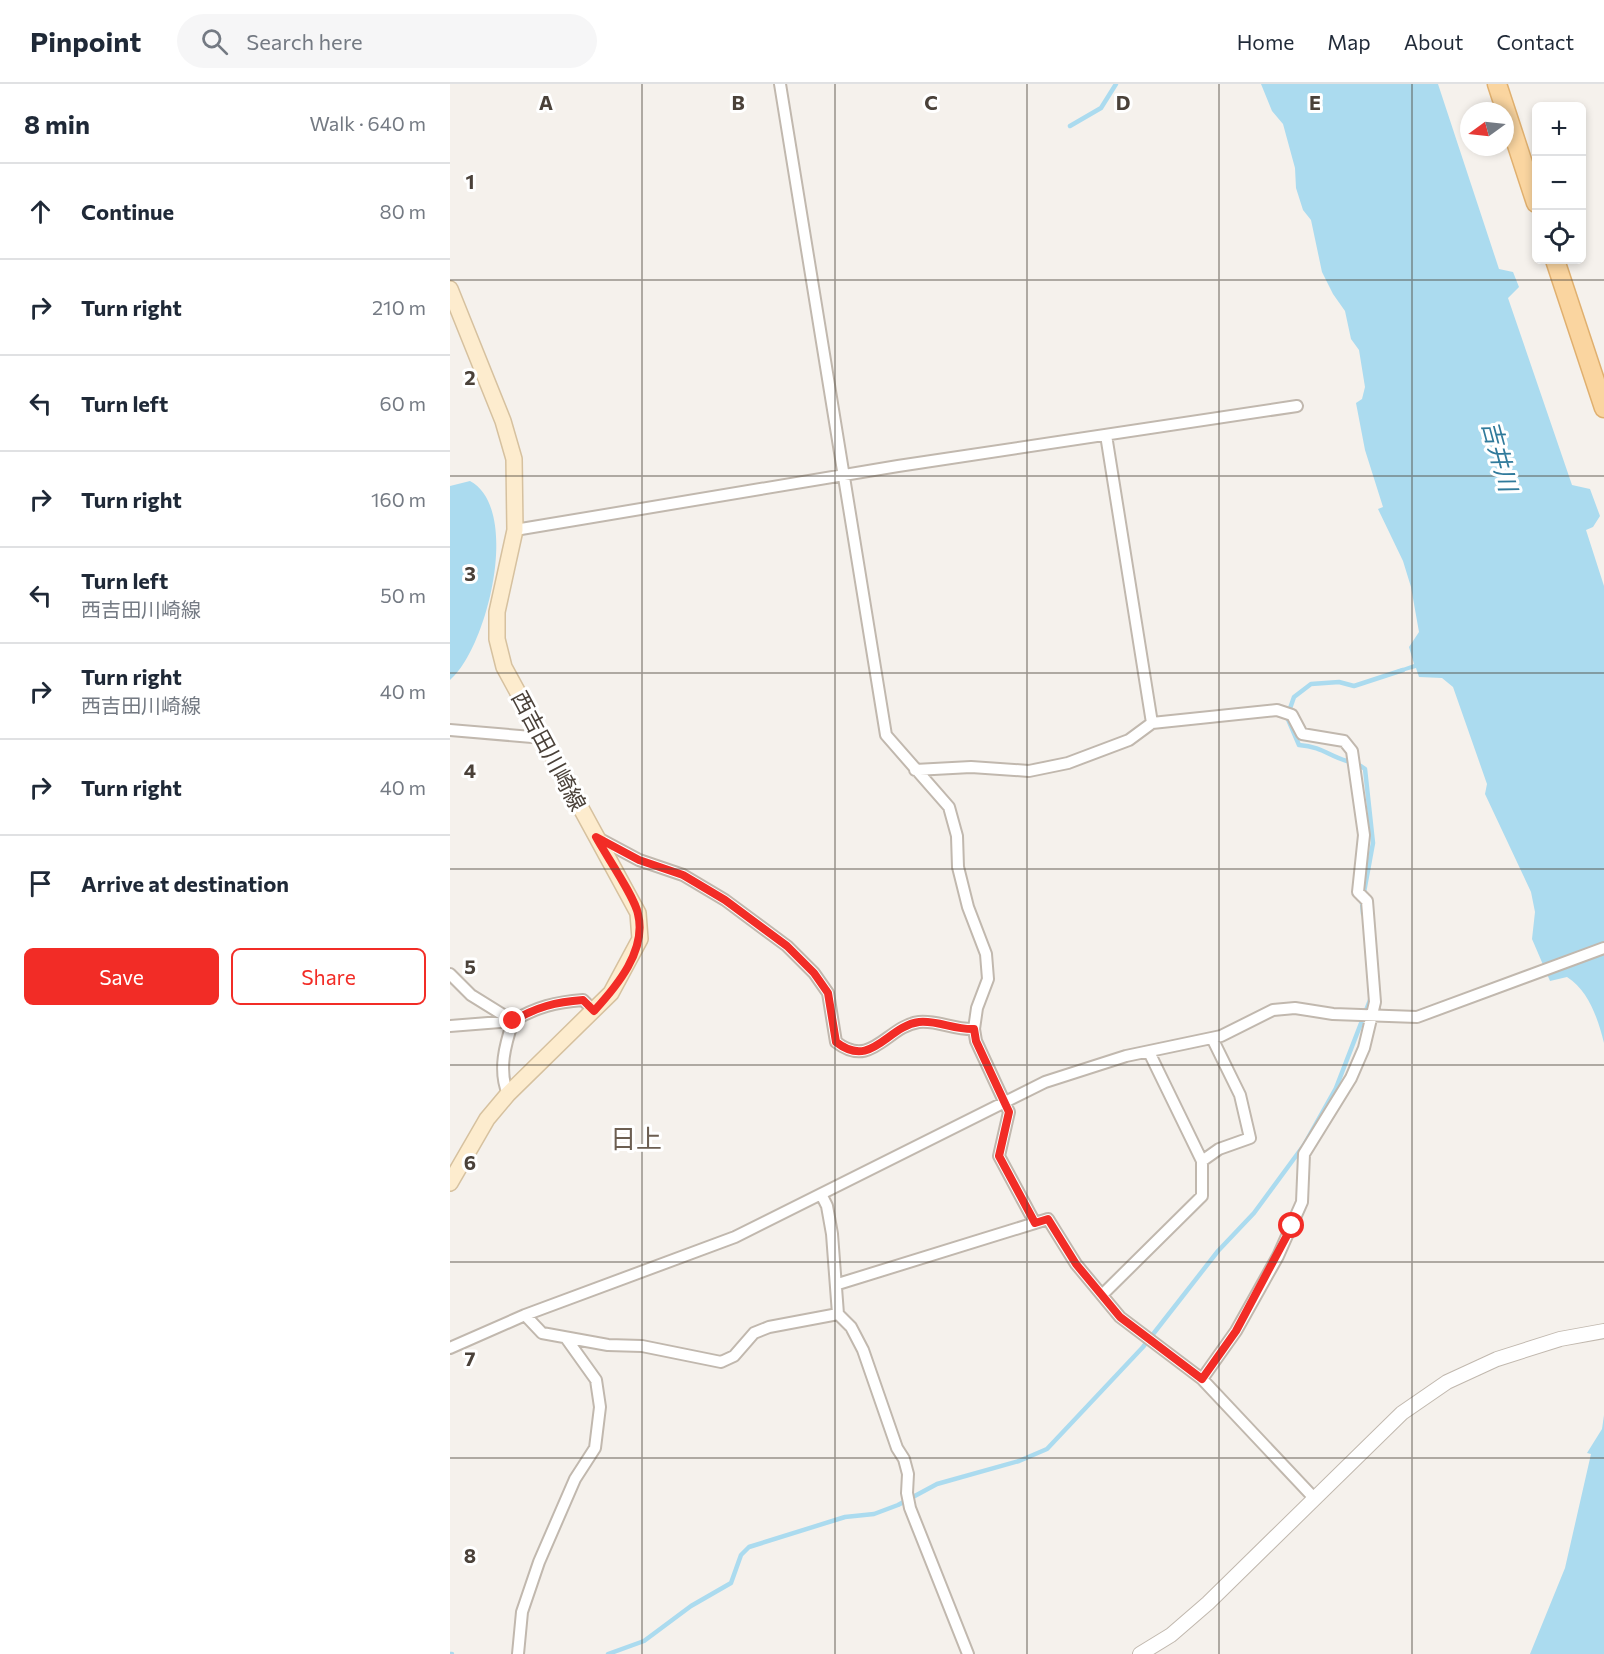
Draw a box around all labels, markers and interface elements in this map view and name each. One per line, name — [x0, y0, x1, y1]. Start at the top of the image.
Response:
search box — [177, 14, 597, 68]
text: Pinpoint — [30, 24, 141, 58]
icon: search — [198, 25, 231, 58]
text: Search here — [246, 28, 363, 55]
text: Home — [1237, 29, 1294, 54]
text: Map — [1327, 29, 1371, 54]
text: About — [1404, 29, 1463, 54]
text: Contact — [1496, 29, 1574, 54]
text: A — [539, 90, 553, 114]
text: B — [731, 90, 745, 114]
text: C — [924, 90, 938, 114]
text: D — [1116, 90, 1130, 114]
text: E — [1309, 90, 1321, 114]
north arrow — [1460, 102, 1514, 156]
map controls — [1532, 102, 1586, 264]
button: + — [1532, 102, 1586, 156]
text: 8 min — [24, 108, 90, 139]
text: Walk · 640 m — [309, 111, 426, 135]
button: − — [1532, 156, 1586, 210]
text: 1 — [465, 169, 475, 193]
icon: ahead — [24, 195, 57, 228]
text: Continue — [81, 198, 174, 225]
text: 80 m — [380, 199, 426, 223]
button: locate — [1532, 210, 1586, 264]
icon: right — [24, 291, 57, 324]
text: Turn right — [81, 294, 182, 321]
text: 210 m — [372, 295, 426, 319]
text: 2 — [464, 365, 476, 389]
icon: left — [24, 387, 57, 420]
text: Turn left — [81, 390, 168, 417]
text: 60 m — [380, 391, 426, 415]
water label: 吉井川 — [1477, 417, 1525, 497]
icon: right — [24, 483, 57, 516]
text: Turn right — [81, 486, 182, 513]
text: 160 m — [371, 487, 426, 511]
text: 3 — [464, 561, 476, 585]
text: Turn left — [81, 567, 168, 594]
icon: left — [24, 579, 57, 612]
text: 50 m — [380, 583, 426, 607]
text: 西吉田川崎線 — [81, 597, 201, 621]
text: Turn right — [81, 663, 182, 690]
icon: right — [24, 675, 57, 708]
text: 40 m — [380, 679, 426, 703]
street label: 西吉田川崎線 — [507, 686, 592, 815]
text: 西吉田川崎線 — [81, 693, 201, 717]
text: 4 — [464, 758, 476, 782]
icon: right — [24, 771, 57, 804]
text: Turn right — [81, 774, 182, 801]
text: 40 m — [380, 775, 426, 799]
icon: arrive — [24, 867, 57, 900]
text: Arrive at destination — [81, 870, 289, 897]
button: Save — [24, 948, 219, 1005]
button: Share — [231, 948, 426, 1005]
text: 5 — [464, 954, 476, 978]
route end — [499, 1007, 525, 1033]
district label: 日上 — [610, 1122, 662, 1153]
text: 6 — [464, 1150, 476, 1174]
route start — [1278, 1212, 1304, 1238]
text: 7 — [465, 1346, 476, 1370]
text: 8 — [464, 1543, 476, 1567]

